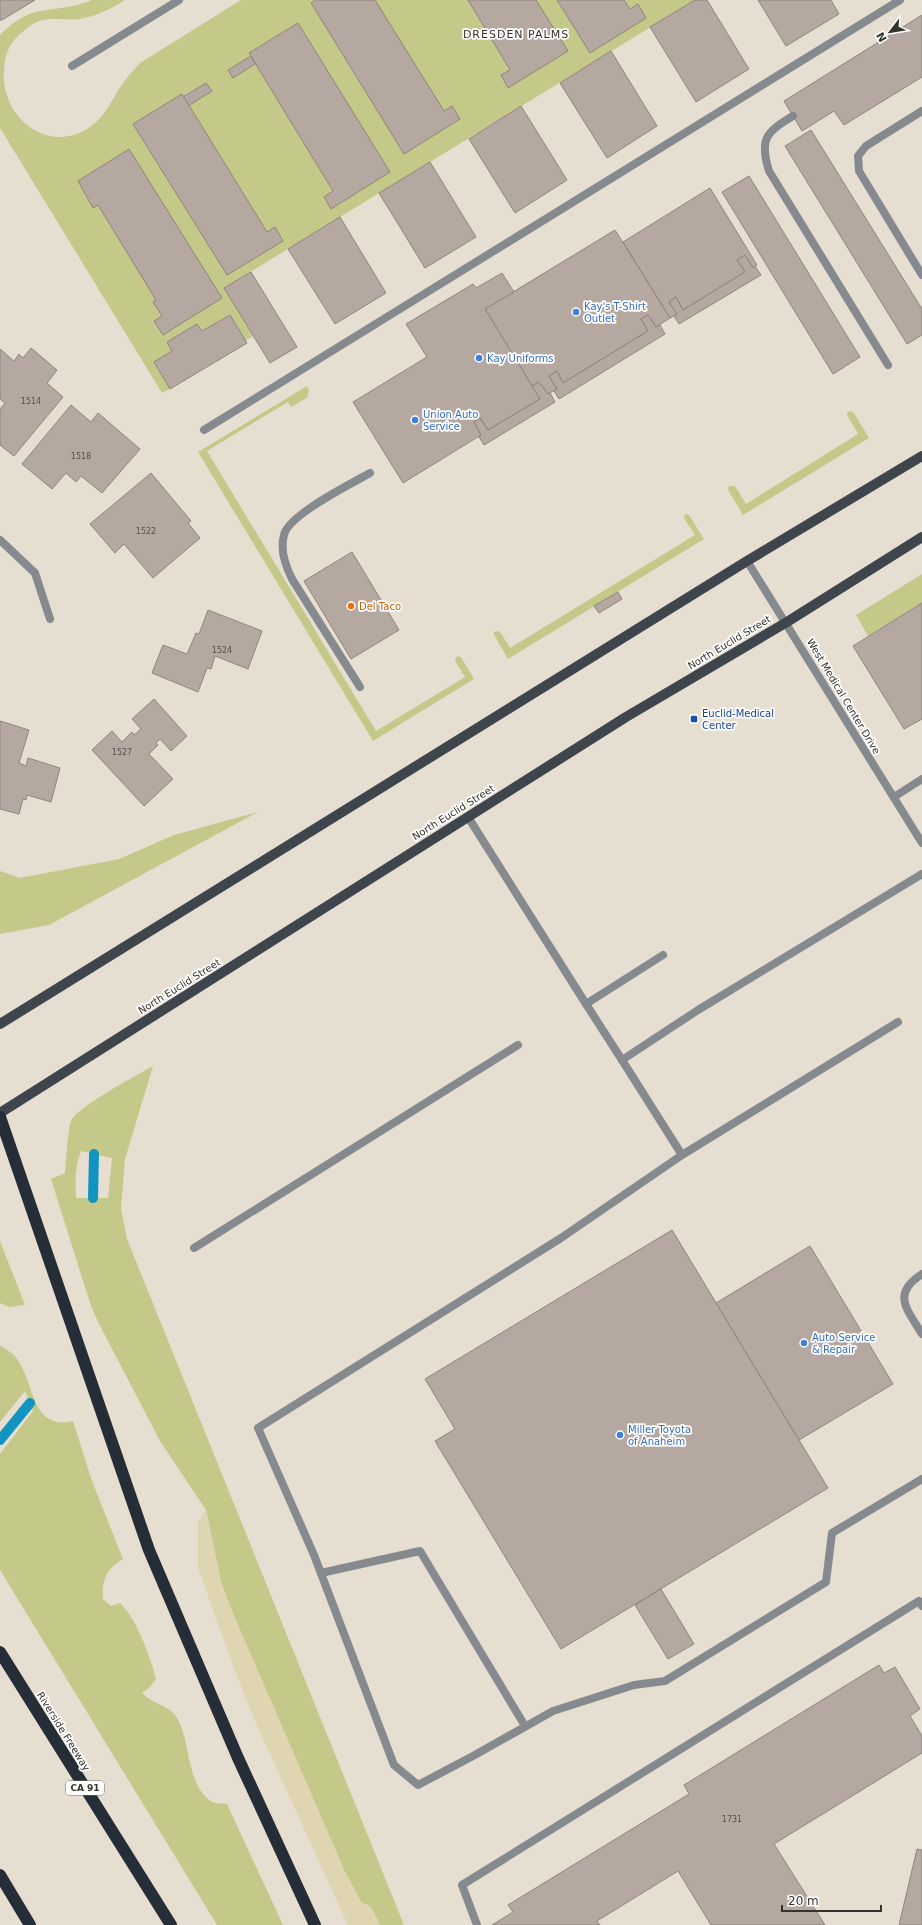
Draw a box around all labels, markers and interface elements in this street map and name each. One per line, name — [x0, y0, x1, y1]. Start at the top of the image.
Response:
north arrow — [870, 12, 910, 52]
district label: DRESDEN PALMS — [463, 28, 569, 41]
text: N — [874, 30, 890, 44]
place label: Kay's T-Shirt Outlet — [584, 301, 646, 324]
marker: Kay's T-Shirt Outlet — [571, 307, 581, 317]
marker: Kay Uniforms — [474, 353, 484, 363]
place label: Kay Uniforms — [487, 353, 554, 364]
house number: 1514 — [21, 397, 41, 406]
place label: Union Auto Service — [423, 409, 478, 432]
marker: Union Auto Service — [410, 415, 420, 425]
house number: 1518 — [71, 452, 91, 461]
house number: 1522 — [136, 527, 156, 536]
marker: Del Taco — [346, 601, 356, 611]
place label: Del Taco — [359, 601, 401, 612]
street label: North Euclid Street — [686, 613, 773, 672]
street label: West Medical Center Drive — [805, 637, 882, 756]
house number: 1524 — [212, 646, 232, 655]
place label: Euclid-Medical Center — [702, 708, 774, 731]
marker: Euclid-Medical Center — [689, 714, 699, 724]
house number: 1527 — [112, 748, 132, 757]
street label: North Euclid Street — [410, 783, 496, 842]
street label: North Euclid Street — [136, 957, 222, 1016]
place label: Auto Service & Repair — [812, 1332, 875, 1355]
marker: Auto Service & Repair — [799, 1338, 809, 1348]
place label: Miller Toyota of Anaheim — [628, 1424, 691, 1447]
marker: Miller Toyota of Anaheim — [615, 1430, 625, 1440]
street label: Riverside Freeway — [35, 1690, 92, 1773]
road number: CA 91 — [66, 1781, 104, 1795]
house number: 1731 — [722, 1815, 742, 1824]
scale bar — [782, 1887, 881, 1913]
text: 20 m — [788, 1894, 819, 1908]

